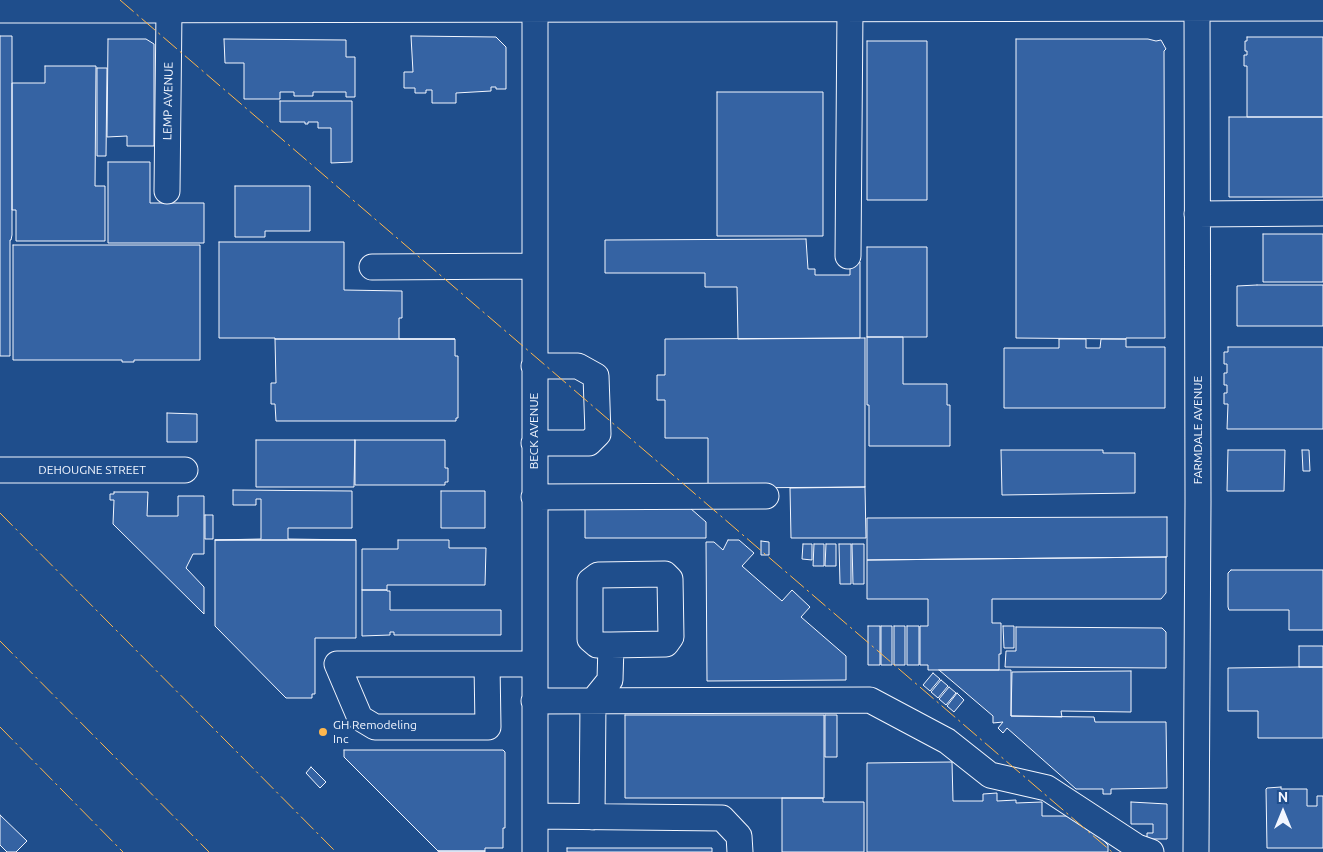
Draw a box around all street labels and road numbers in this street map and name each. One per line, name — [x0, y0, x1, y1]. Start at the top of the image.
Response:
street label: LEMP AVENUE — [160, 62, 176, 140]
street label: FARMDALE AVENUE — [1191, 376, 1205, 484]
street label: BECK AVENUE — [527, 393, 541, 469]
street label: DEHOUGNE STREET — [38, 463, 146, 477]

